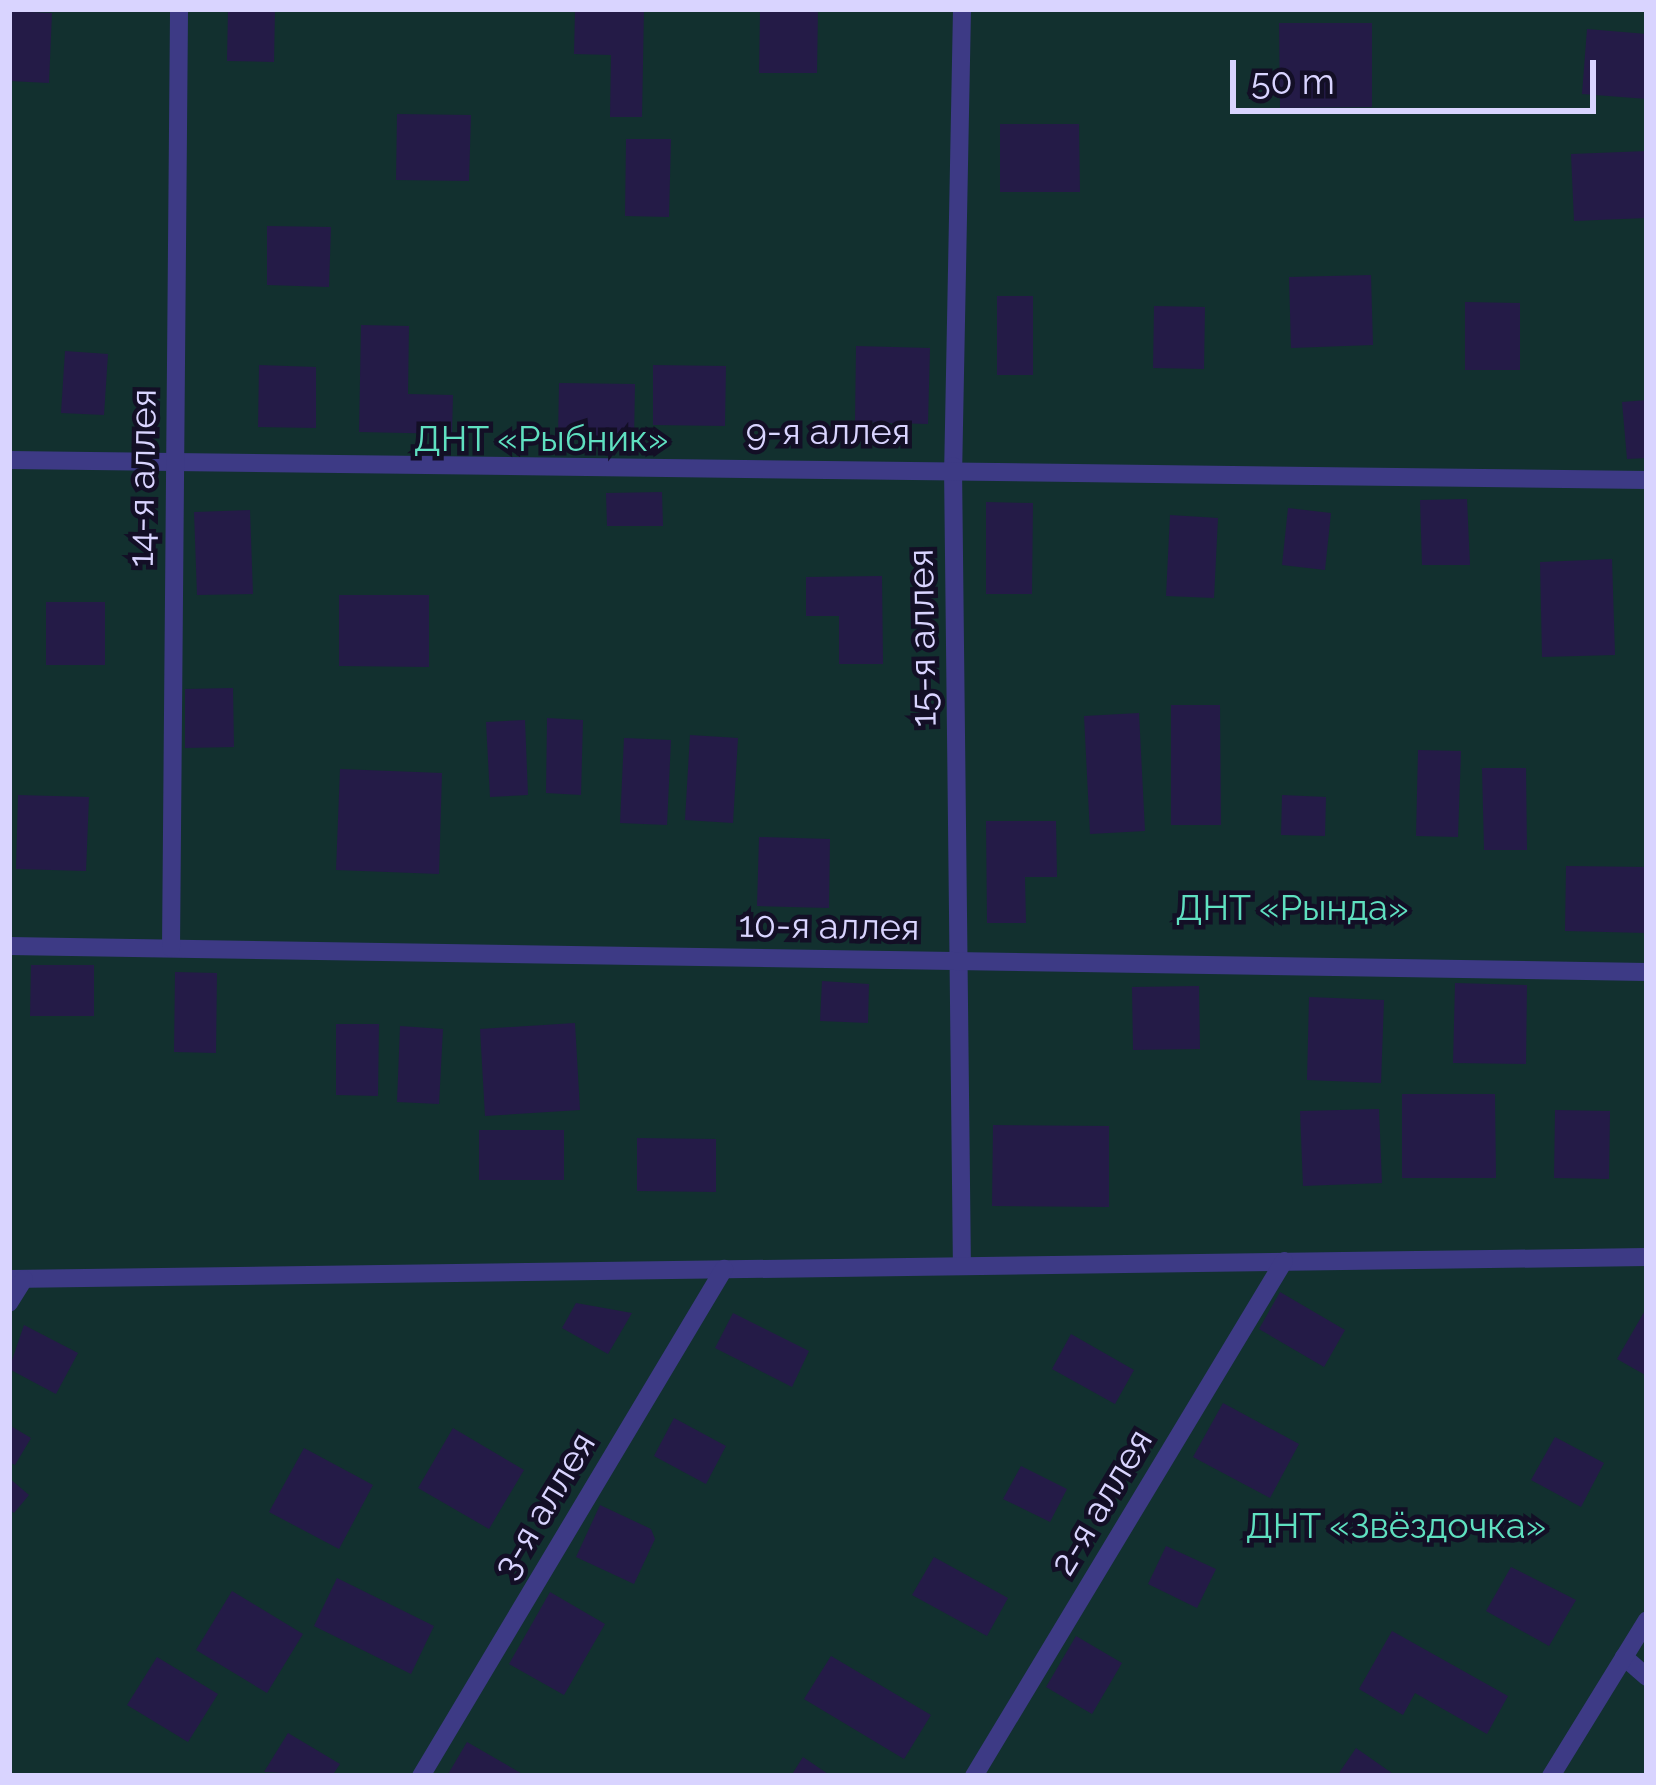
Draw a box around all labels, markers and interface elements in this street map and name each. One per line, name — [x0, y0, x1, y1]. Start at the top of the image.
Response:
scale bar — [1236, 36, 1602, 110]
text: 50 m — [1251, 60, 1335, 102]
street label: 14-я аллея — [119, 388, 165, 568]
street label: 9-я аллея — [746, 410, 910, 454]
park label: ДНТ «Рыбник» — [413, 417, 669, 461]
street label: 15-я аллея — [899, 548, 945, 728]
park label: ДНТ «Рында» — [1175, 886, 1409, 930]
street label: 10-я аллея — [738, 903, 920, 949]
street label: 2-я аллея — [1041, 1421, 1161, 1583]
street label: 3-я аллея — [484, 1424, 604, 1586]
park label: ДНТ «Звёздочка» — [1245, 1504, 1547, 1548]

